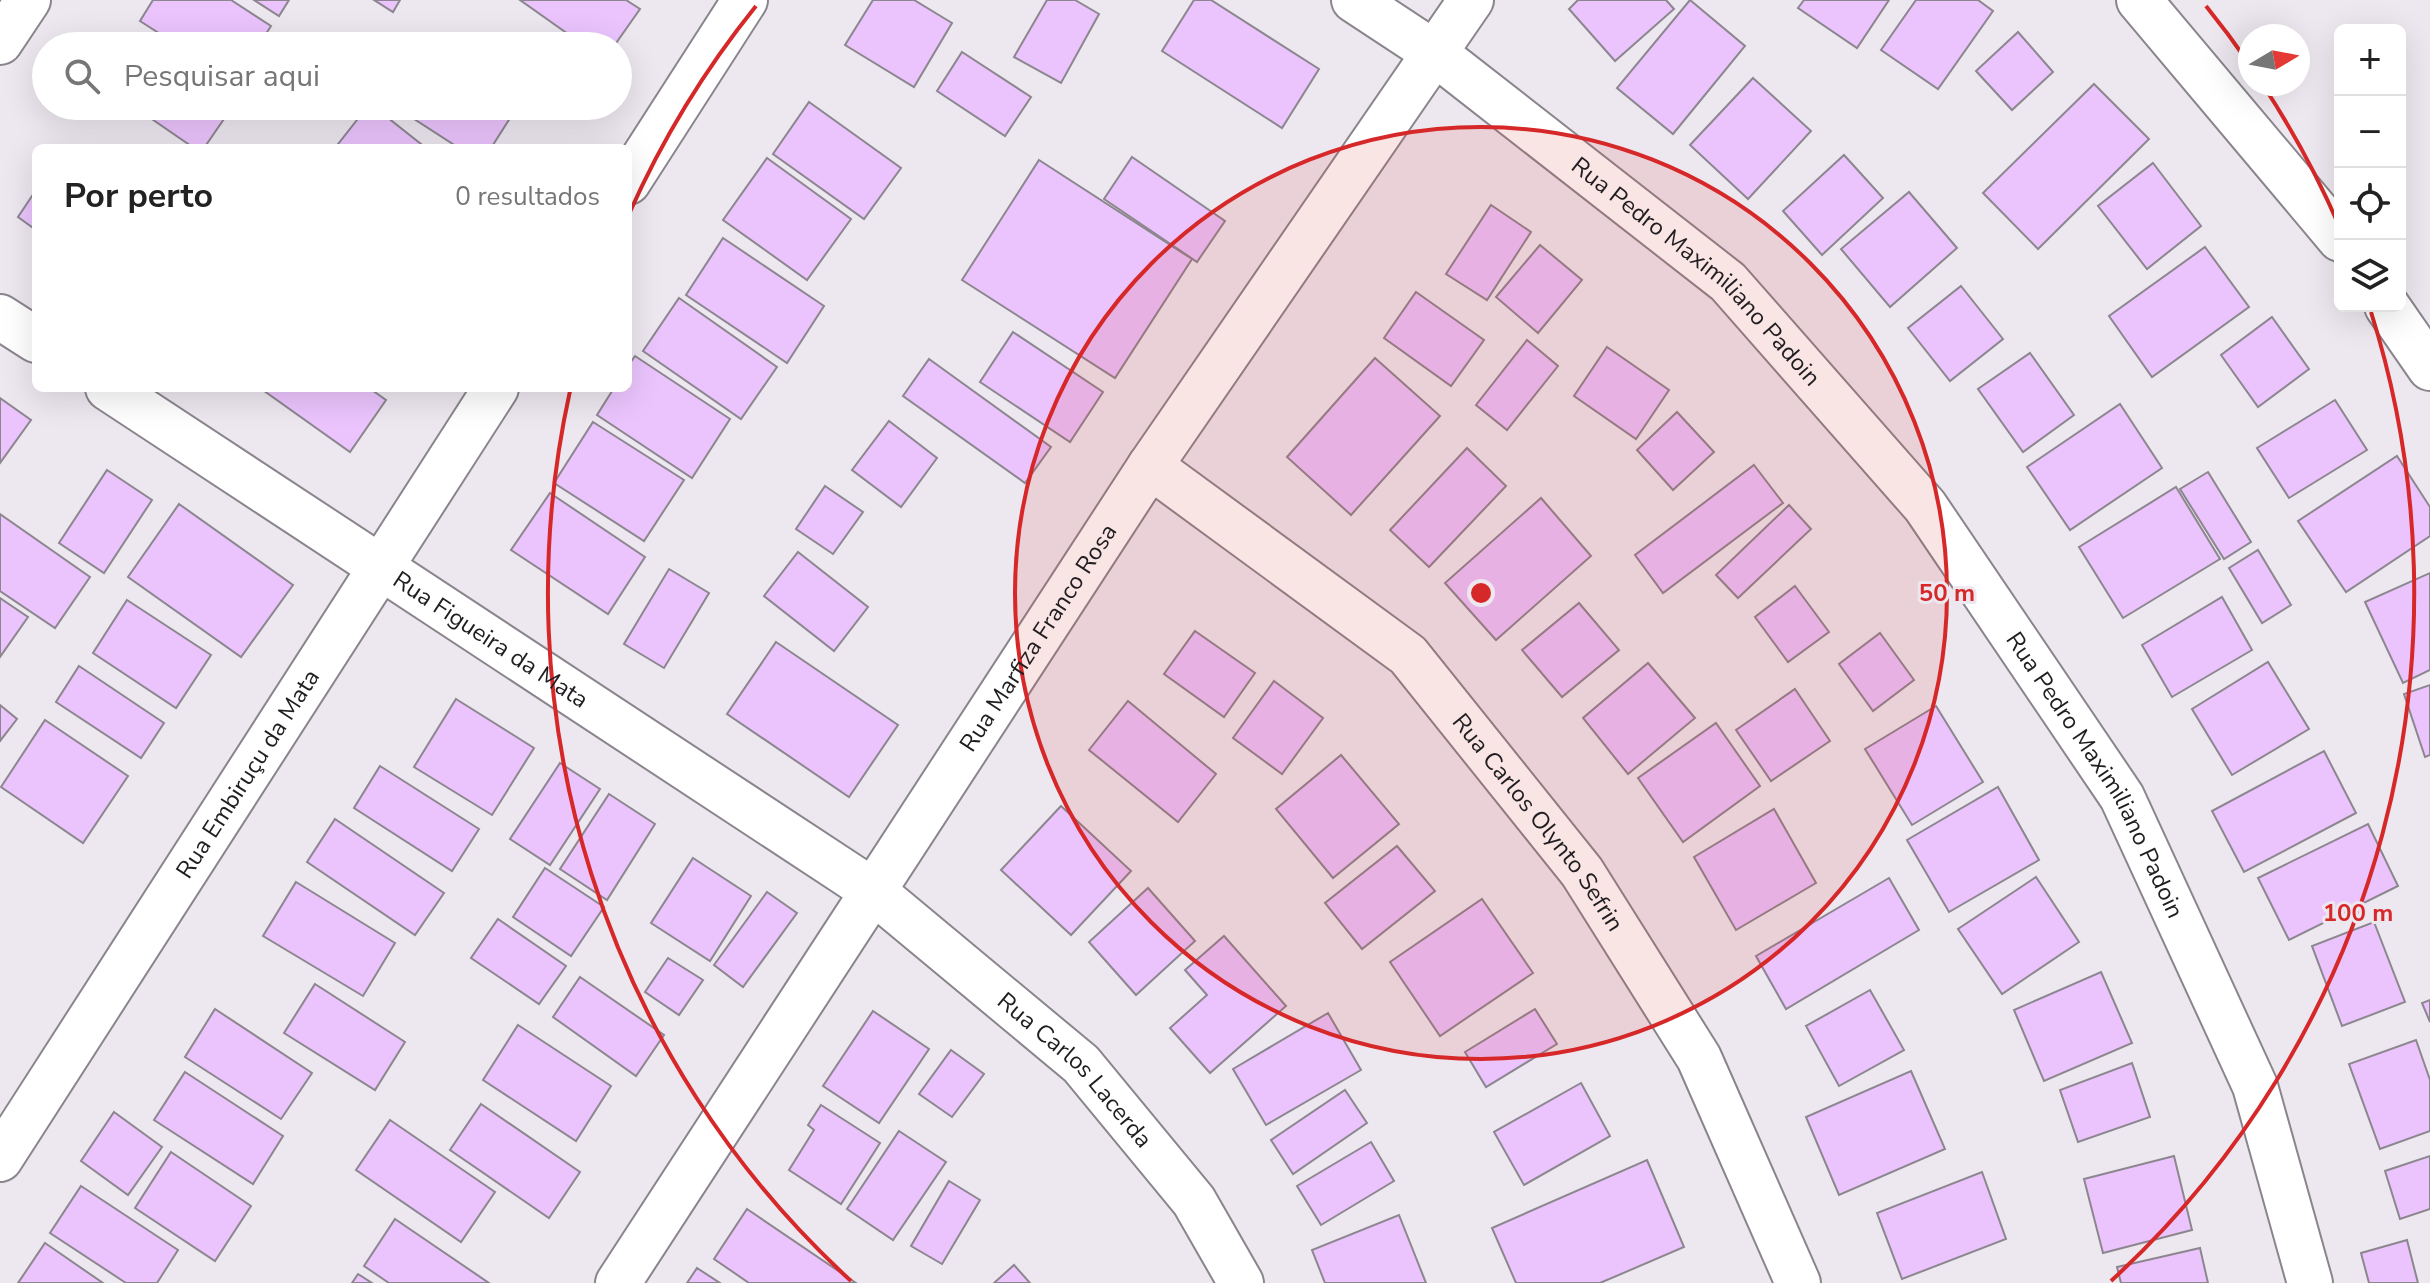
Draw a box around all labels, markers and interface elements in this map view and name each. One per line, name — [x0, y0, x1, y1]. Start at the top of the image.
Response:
north arrow — [2238, 24, 2310, 96]
map controls — [2334, 24, 2406, 312]
button: + — [2334, 24, 2406, 96]
search box — [32, 32, 632, 120]
icon: search — [60, 54, 104, 98]
text: Pesquisar aqui — [124, 56, 320, 97]
button: − — [2334, 96, 2406, 168]
street label: Rua Pedro Maximiliano Padoin — [1565, 150, 1828, 393]
button: locate — [2334, 168, 2406, 240]
text: Por perto — [64, 173, 213, 219]
text: 0 resultados — [455, 179, 600, 214]
button: layers — [2334, 240, 2406, 312]
street label: Rua Marfiza Franco Rosa — [952, 518, 1124, 758]
street label: Rua Figueira da Mata — [387, 564, 595, 716]
text: 50 m — [1919, 577, 1975, 609]
centre of rings — [1467, 579, 1495, 607]
street label: Rua Pedro Maximiliano Padoin — [1999, 625, 2192, 923]
street label: Rua Embiruçu da Mata — [169, 663, 327, 885]
street label: Rua Carlos Olynto Sefrin — [1445, 707, 1631, 937]
text: 100 m — [2323, 897, 2393, 929]
street label: Rua Carlos Lacerda — [991, 985, 1160, 1154]

